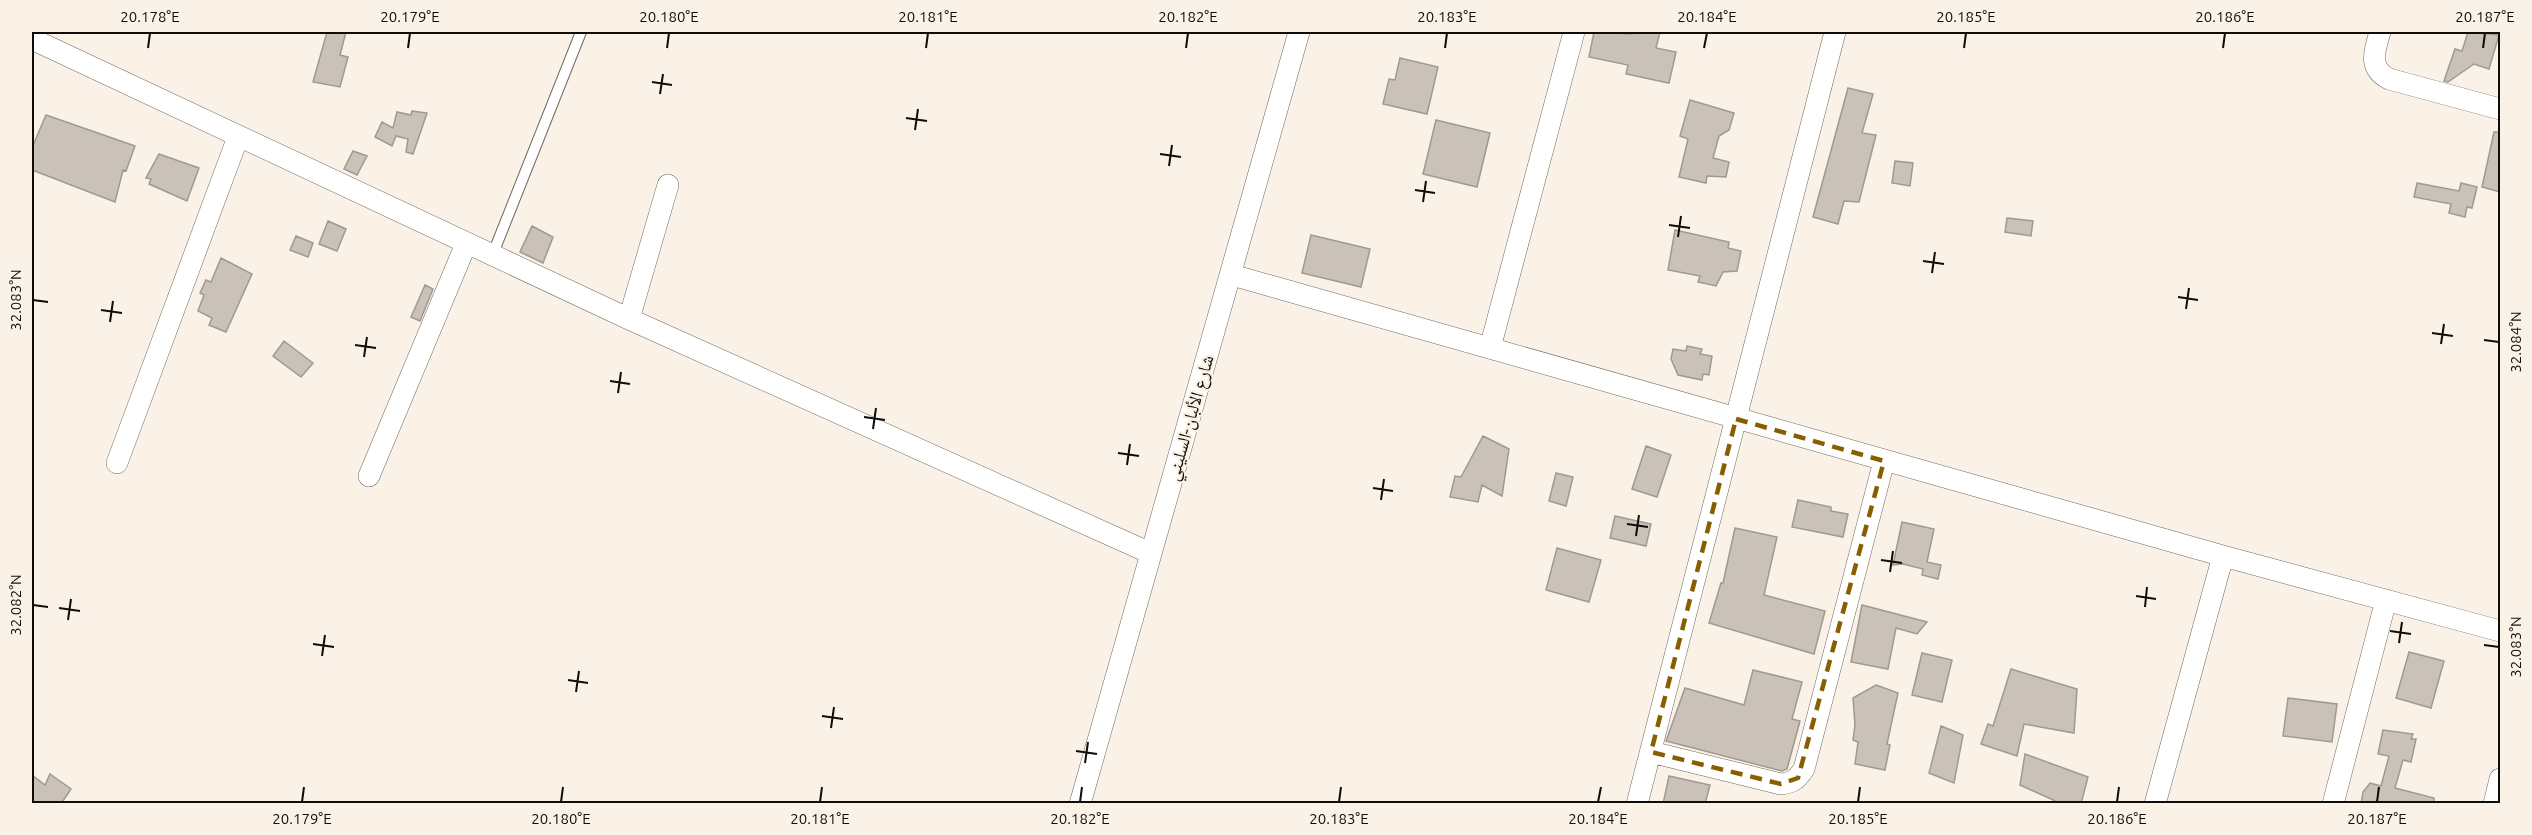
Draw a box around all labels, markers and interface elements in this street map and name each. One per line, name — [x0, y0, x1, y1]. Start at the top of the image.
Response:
text: 20.178°E — [120, 8, 180, 25]
text: 20.179°E — [380, 8, 440, 25]
text: 20.180°E — [639, 8, 699, 25]
text: 20.181°E — [898, 8, 958, 25]
text: 20.182°E — [1158, 8, 1218, 25]
text: 20.183°E — [1417, 8, 1477, 25]
text: 20.184°E — [1677, 8, 1737, 25]
text: 20.185°E — [1936, 8, 1996, 25]
text: 20.186°E — [2195, 8, 2255, 25]
text: 20.187°E — [2455, 8, 2515, 25]
text: 32.083°N — [7, 269, 24, 331]
text: 32.084°N — [2507, 311, 2524, 373]
street label: شارع الألبان-السليني — [1162, 353, 1222, 484]
text: 32.082°N — [7, 574, 24, 636]
text: 32.083°N — [2507, 616, 2524, 678]
text: 20.179°E — [272, 810, 332, 827]
text: 20.180°E — [531, 810, 591, 827]
text: 20.181°E — [790, 810, 850, 827]
text: 20.182°E — [1050, 810, 1110, 827]
text: 20.183°E — [1309, 810, 1369, 827]
text: 20.184°E — [1568, 810, 1628, 827]
text: 20.185°E — [1828, 810, 1888, 827]
text: 20.186°E — [2087, 810, 2147, 827]
text: 20.187°E — [2347, 810, 2407, 827]

